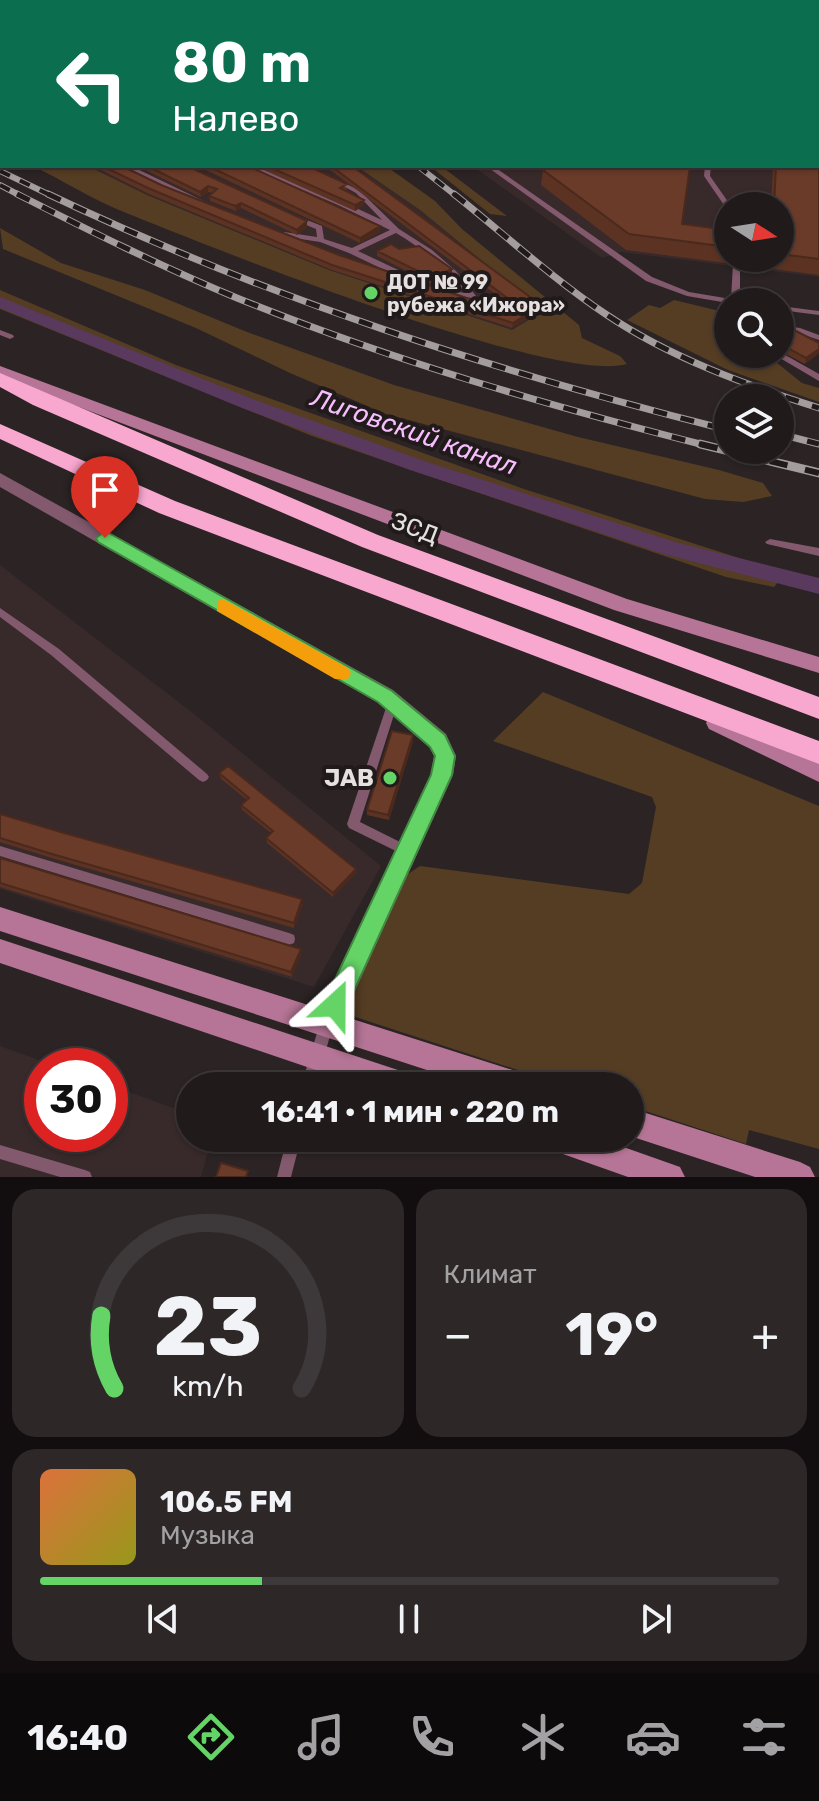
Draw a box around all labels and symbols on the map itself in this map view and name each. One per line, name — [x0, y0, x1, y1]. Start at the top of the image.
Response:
north arrow — [714, 192, 794, 272]
place label: ДОТ № 99 рубежа «Ижора» — [387, 270, 565, 317]
marker: ДОТ № 99 рубежа «Ижора» — [362, 284, 380, 302]
water label: Лиговский канал — [305, 382, 521, 482]
pin — [71, 456, 139, 538]
street label: ЗСД — [388, 506, 442, 550]
place label: JAB — [324, 764, 374, 792]
marker: JAB — [381, 769, 399, 787]
position arrow — [293, 963, 377, 1047]
speed limit sign: 30 — [24, 1048, 128, 1152]

